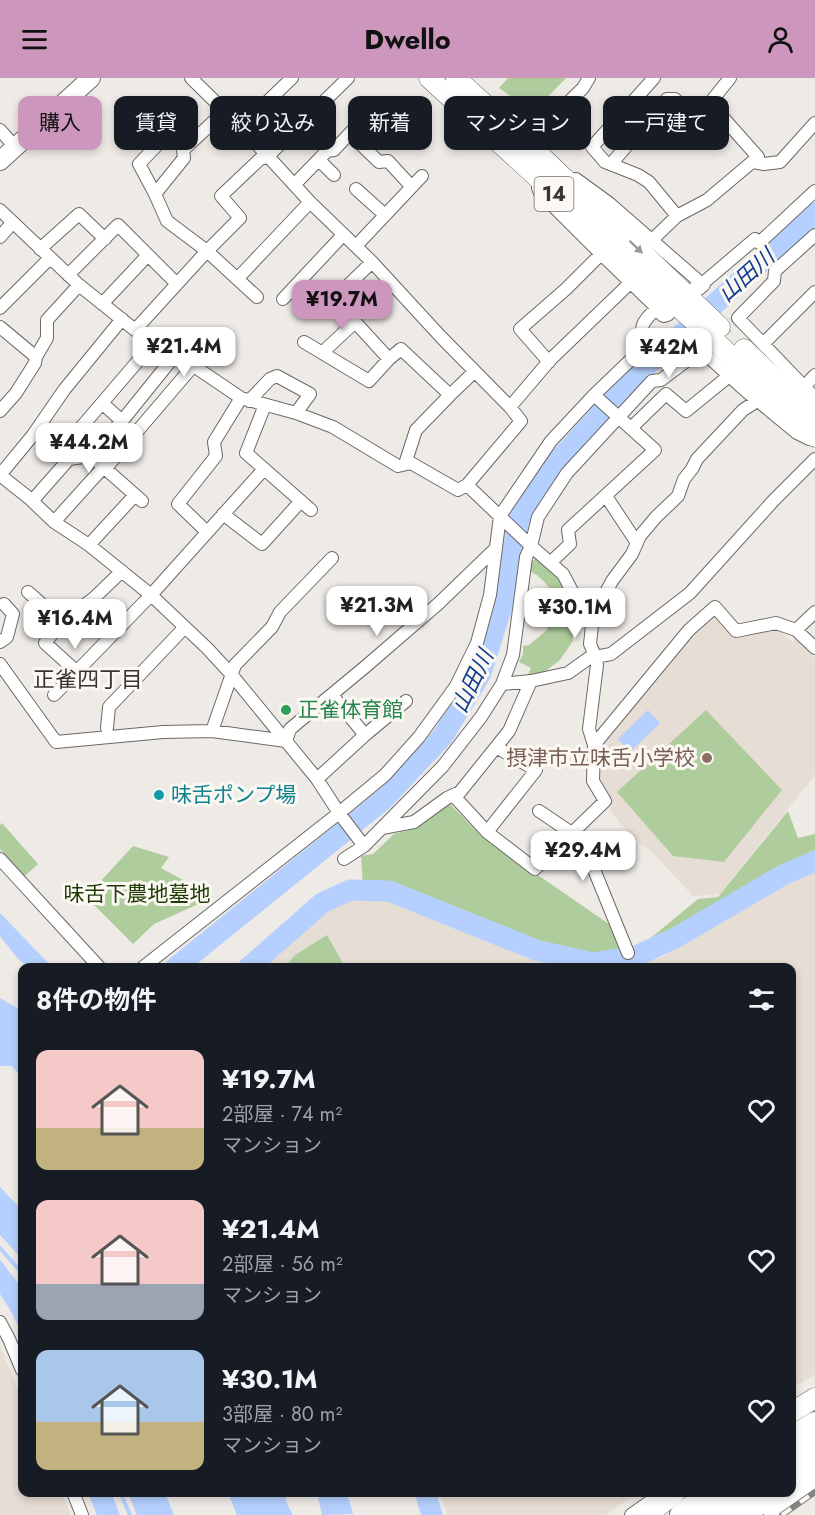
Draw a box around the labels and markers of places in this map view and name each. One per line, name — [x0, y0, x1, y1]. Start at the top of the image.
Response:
pin: ¥19.7M — [293, 280, 391, 331]
pin: ¥21.4M — [135, 327, 233, 378]
pin: ¥42M — [633, 328, 705, 379]
pin: ¥44.2M — [40, 423, 138, 474]
pin: ¥21.3M — [328, 586, 426, 637]
pin: ¥30.1M — [526, 588, 624, 639]
pin: ¥16.4M — [26, 599, 124, 650]
place label: 正雀体育館 — [298, 695, 403, 725]
marker: 正雀体育館 — [279, 703, 293, 717]
place label: 摂津市立味舌小学校 — [506, 743, 695, 773]
marker: 摂津市立味舌小学校 — [700, 751, 714, 765]
place label: 味舌ポンプ場 — [171, 780, 296, 810]
marker: 味舌ポンプ場 — [152, 788, 166, 802]
pin: ¥29.4M — [534, 831, 632, 882]

